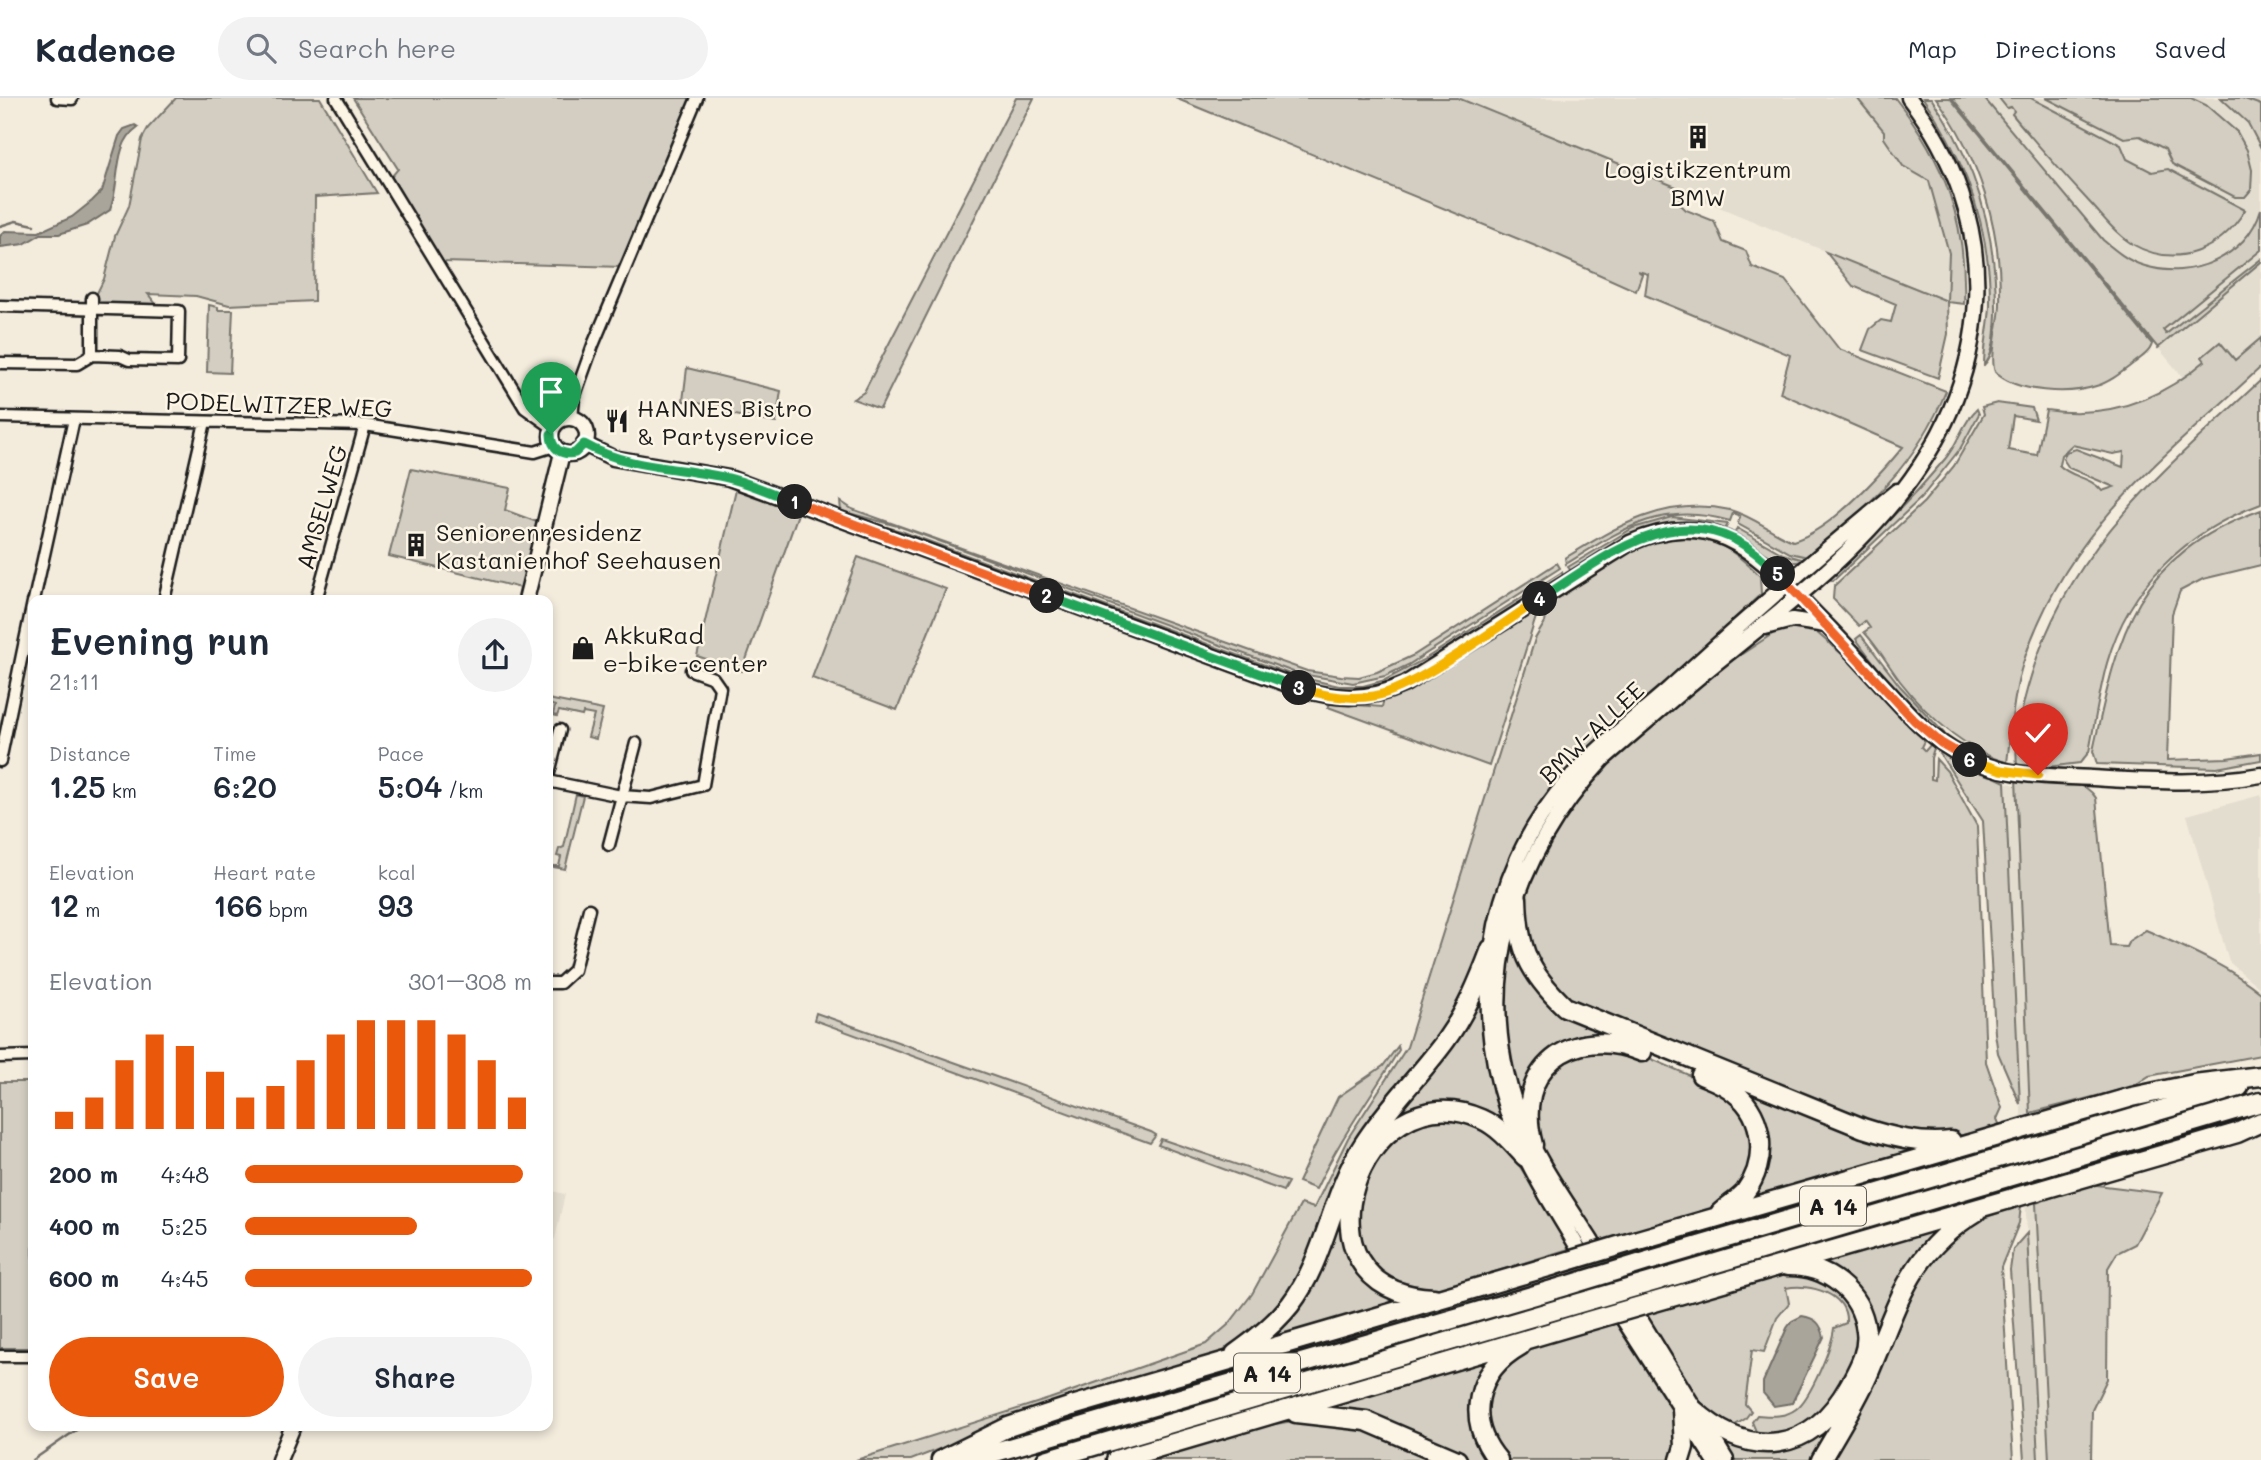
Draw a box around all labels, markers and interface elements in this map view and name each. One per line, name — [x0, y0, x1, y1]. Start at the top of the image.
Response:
search box — [218, 17, 708, 80]
text: Kadence — [35, 27, 176, 70]
icon: search — [242, 29, 280, 67]
text: Search here — [298, 31, 456, 65]
text: Map — [1908, 33, 1957, 64]
text: Directions — [1995, 33, 2117, 64]
text: Saved — [2155, 33, 2226, 64]
building icon: Logistikzentrum BMW — [1684, 123, 1712, 151]
place label: Logistikzentrum BMW — [1605, 153, 1791, 212]
pin — [521, 362, 581, 434]
icon: arrive — [532, 373, 570, 411]
street label: PODELWITZER WEG — [165, 385, 393, 423]
place label: HANNES Bistro & Partyservice — [637, 392, 814, 451]
restaurant icon: HANNES Bistro & Partyservice — [603, 407, 631, 435]
street label: AMSELWEG — [288, 441, 354, 573]
pin: 1 — [778, 484, 812, 520]
text: 1 — [790, 489, 799, 514]
place label: Seniorenresidenz Kastanienhof Seehausen — [436, 516, 721, 575]
building icon: Seniorenresidenz Kastanienhof Seehausen — [402, 531, 430, 559]
pin: 5 — [1760, 556, 1796, 592]
text: 5 — [1772, 561, 1783, 586]
pin: 2 — [1030, 578, 1064, 614]
pin: 4 — [1522, 582, 1558, 616]
text: 2 — [1041, 583, 1052, 608]
text: 4 — [1533, 586, 1546, 611]
text: Evening run — [49, 615, 270, 665]
button: share — [458, 618, 532, 692]
place label: AkkuRad e-bike-center — [603, 619, 768, 678]
shop icon: AkkuRad e-bike-center — [569, 634, 597, 662]
text: 21:11 — [49, 666, 100, 696]
pin: 3 — [1282, 670, 1316, 706]
street label: BMW-ALLEE — [1532, 674, 1650, 790]
text: 3 — [1293, 675, 1304, 700]
pin — [2008, 703, 2068, 775]
icon: check — [2019, 714, 2057, 752]
text: Distance — [49, 741, 131, 766]
text: Time — [213, 741, 257, 766]
text: Pace — [378, 741, 424, 766]
pin: 6 — [1952, 742, 1988, 778]
text: 6 — [1964, 747, 1975, 772]
text: 1.25 — [49, 766, 106, 806]
text: 6:20 — [213, 766, 277, 806]
text: 5:04 — [378, 766, 442, 806]
text: km — [106, 778, 137, 803]
text: /km — [442, 778, 483, 803]
text: Elevation — [49, 860, 134, 885]
text: Heart rate — [213, 860, 316, 885]
text: kcal — [378, 860, 416, 885]
text: 12 — [49, 885, 79, 925]
text: 166 — [213, 885, 263, 925]
text: 93 — [378, 885, 413, 925]
text: m — [79, 897, 100, 922]
text: bpm — [263, 897, 308, 922]
text: Elevation — [49, 966, 152, 996]
text: 301–308 m — [408, 966, 532, 996]
text: 200 m — [49, 1159, 118, 1189]
text: 4:48 — [161, 1159, 209, 1189]
road number: A 14 — [1800, 1186, 1866, 1226]
text: 400 m — [49, 1211, 120, 1241]
text: 5:25 — [161, 1211, 208, 1241]
text: 600 m — [49, 1263, 119, 1293]
text: 4:45 — [161, 1263, 209, 1293]
button: Save — [49, 1337, 284, 1417]
button: Share — [298, 1337, 532, 1417]
road number: A 14 — [1234, 1354, 1300, 1392]

